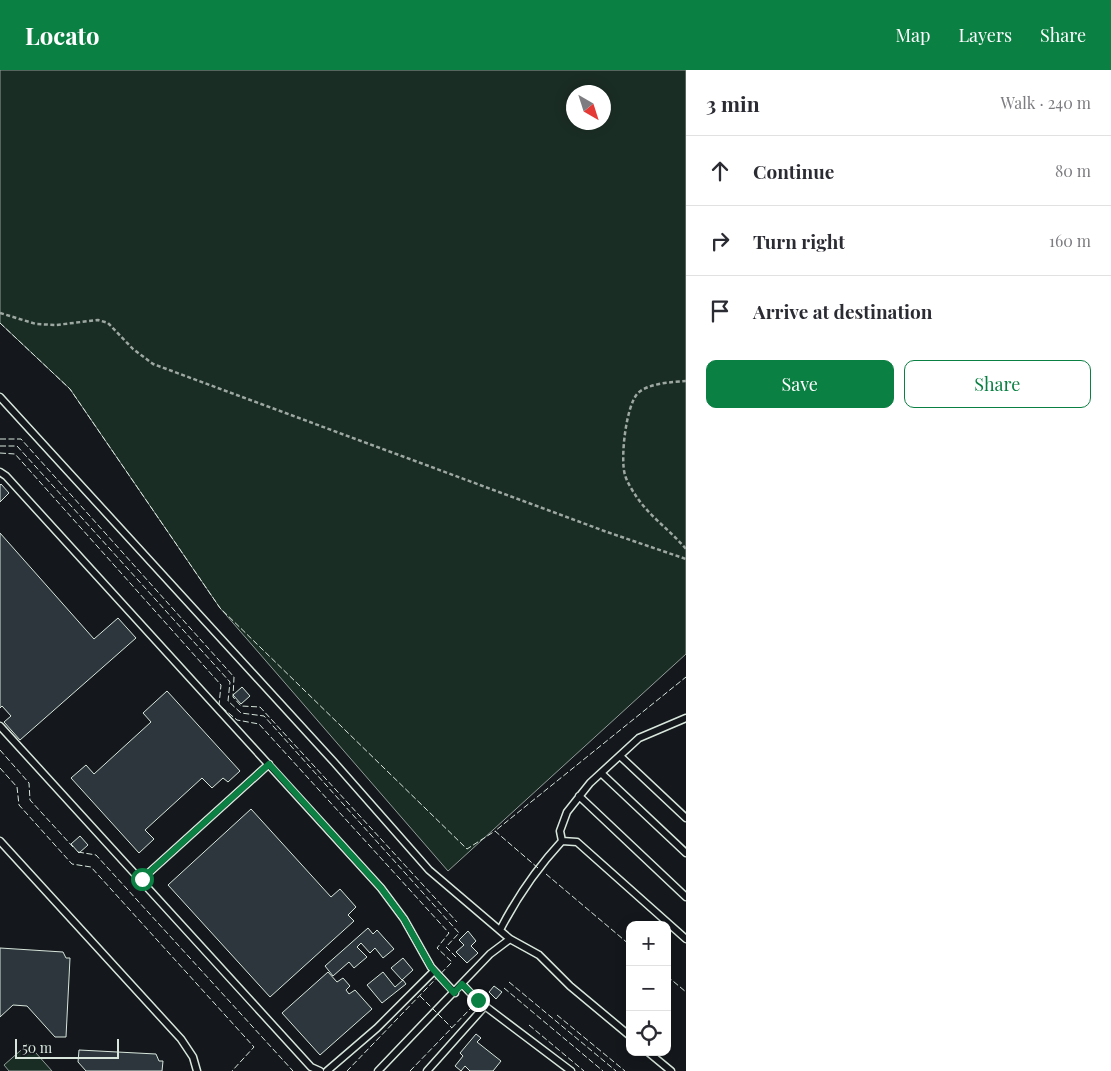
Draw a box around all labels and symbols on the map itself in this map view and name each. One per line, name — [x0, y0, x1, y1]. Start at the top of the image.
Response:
north arrow — [566, 85, 611, 130]
route start — [131, 868, 154, 891]
route end — [467, 989, 490, 1012]
scale bar — [15, 1036, 119, 1059]

